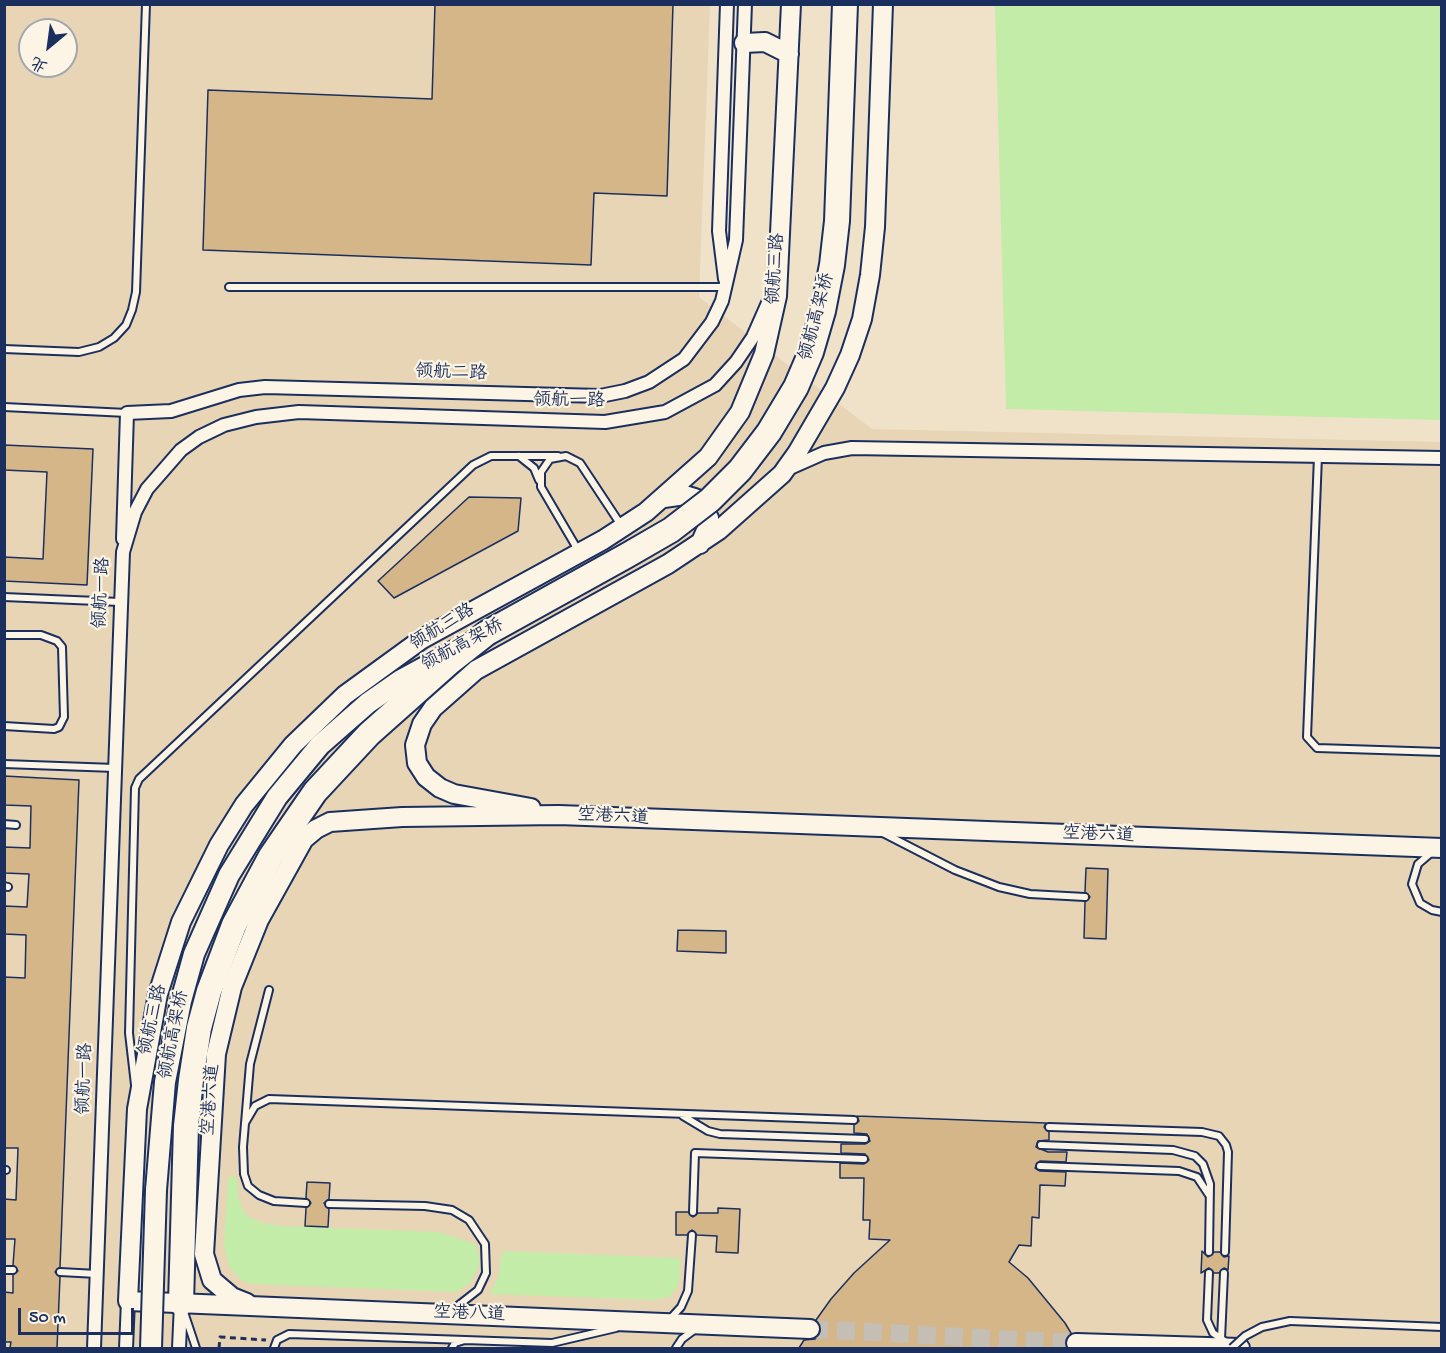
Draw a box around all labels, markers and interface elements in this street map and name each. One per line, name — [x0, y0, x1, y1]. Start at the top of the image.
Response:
north arrow — [18, 18, 78, 78]
text: 北 — [28, 50, 52, 75]
street label: 领航三路 — [764, 232, 790, 306]
street label: 领航高架桥 — [796, 271, 840, 363]
street label: 领航二路 — [415, 362, 487, 386]
street label: 领航一路 — [533, 391, 605, 413]
street label: 领航一路 — [90, 556, 116, 630]
street label: 领航三路 — [407, 600, 479, 656]
street label: 领航高架桥 — [418, 615, 508, 677]
street label: 空港六道 — [576, 805, 650, 831]
street label: 空港六道 — [1062, 824, 1134, 848]
street label: 领航三路 — [135, 982, 173, 1058]
street label: 领航高架桥 — [156, 989, 194, 1081]
street label: 领航一路 — [74, 1043, 98, 1115]
street label: 空港六道 — [199, 1063, 225, 1137]
scale bar — [21, 1296, 136, 1334]
street label: 空港八道 — [433, 1303, 505, 1327]
text: 50 m — [29, 1308, 66, 1329]

